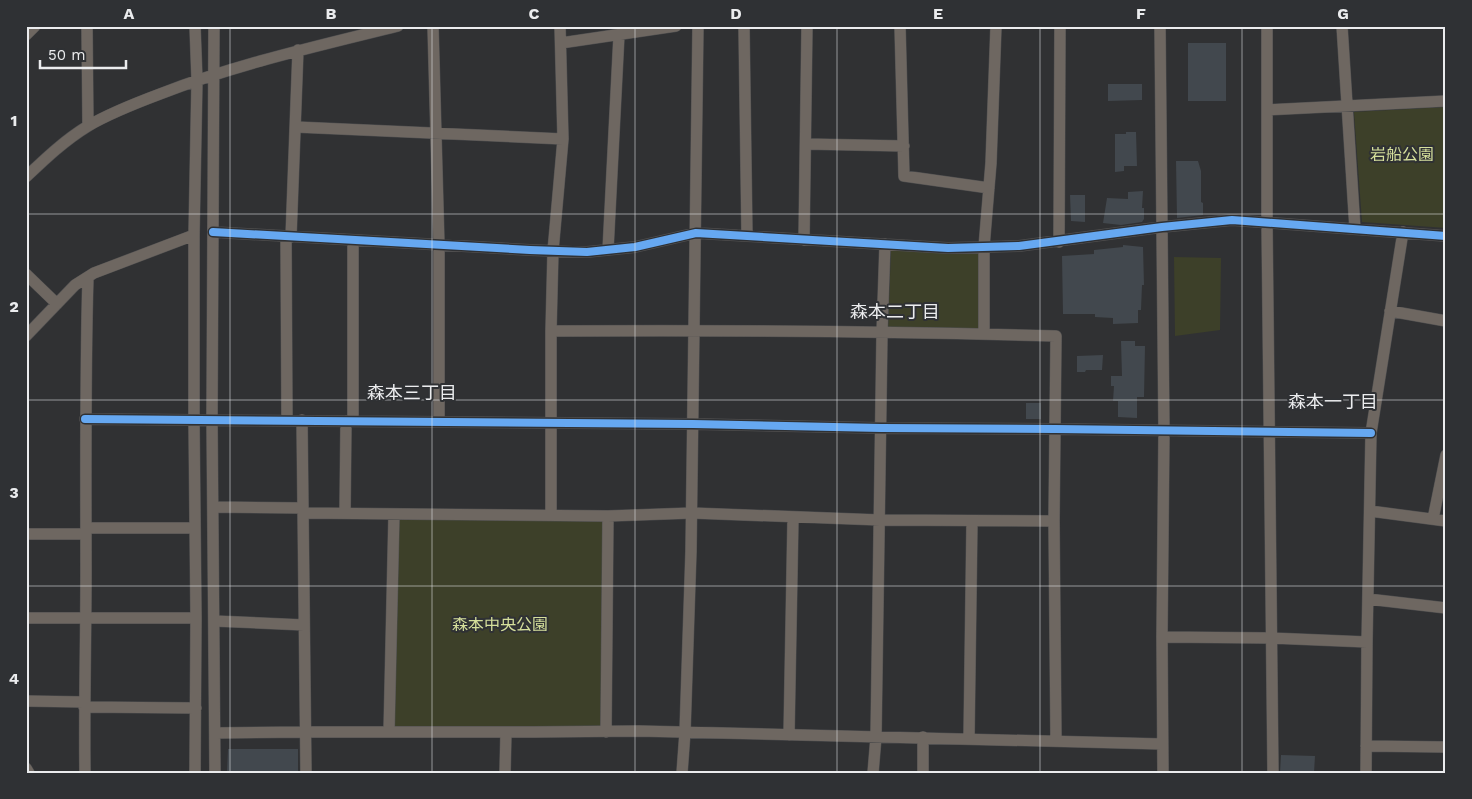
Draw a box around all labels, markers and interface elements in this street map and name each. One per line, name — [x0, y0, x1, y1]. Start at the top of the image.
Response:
text: A — [124, 4, 135, 23]
text: B — [326, 4, 337, 23]
text: C — [529, 4, 540, 23]
text: D — [730, 4, 742, 23]
text: E — [933, 4, 943, 23]
text: F — [1136, 4, 1146, 23]
text: G — [1337, 4, 1349, 23]
scale bar — [40, 38, 126, 70]
text: 50 m — [48, 46, 85, 64]
text: 1 — [11, 111, 17, 130]
park label: 岩船公園 — [1370, 145, 1434, 164]
text: 2 — [9, 297, 19, 316]
district label: 森本二丁目 — [850, 301, 940, 322]
district label: 森本三丁目 — [367, 382, 457, 403]
district label: 森本一丁目 — [1288, 391, 1378, 412]
text: 3 — [9, 483, 19, 502]
park label: 森本中央公園 — [452, 615, 548, 634]
text: 4 — [9, 669, 19, 688]

